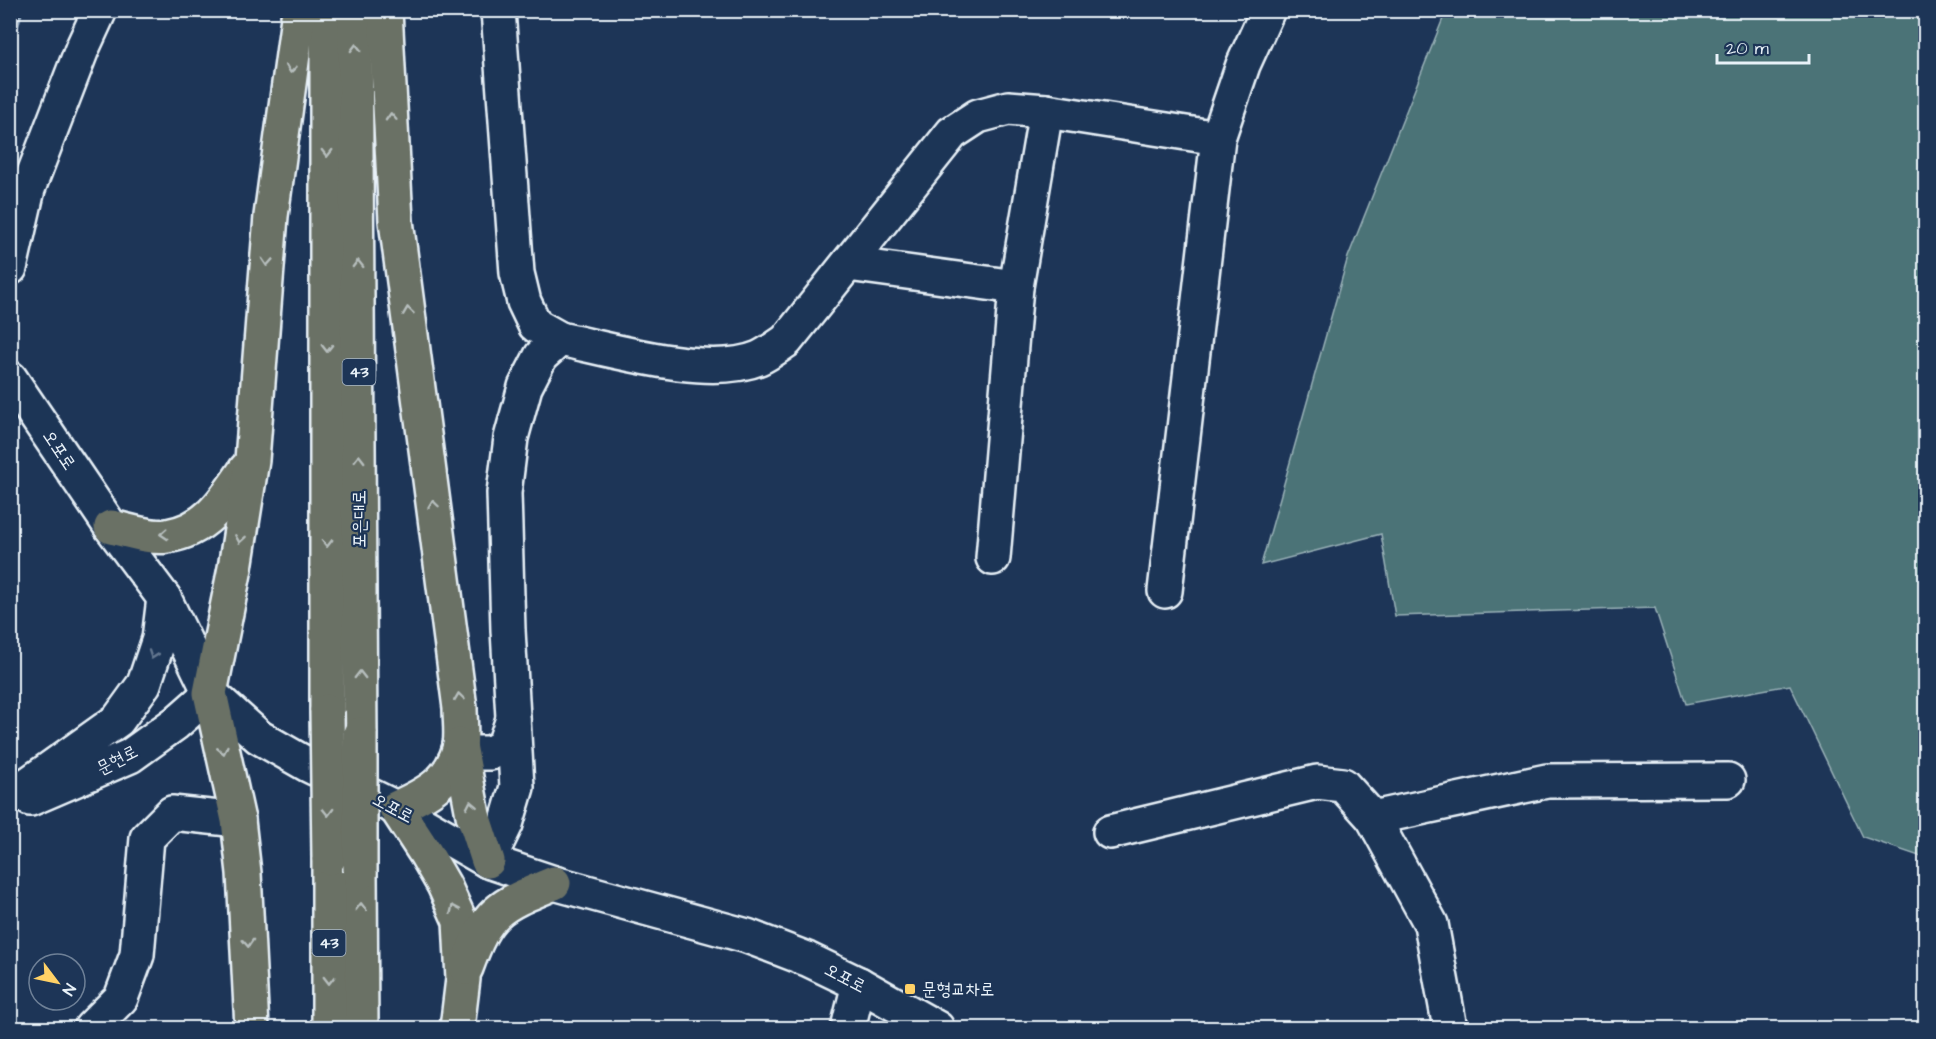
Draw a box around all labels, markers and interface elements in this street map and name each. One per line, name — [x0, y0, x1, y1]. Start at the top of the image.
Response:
scale bar — [1717, 27, 1808, 65]
text: 20 m — [1726, 36, 1769, 61]
one-way arrow — [349, 44, 362, 53]
one-way arrow — [286, 64, 298, 73]
one-way arrow — [384, 112, 397, 121]
one-way arrow — [321, 148, 333, 157]
one-way arrow — [261, 257, 274, 266]
one-way arrow — [352, 260, 364, 269]
one-way arrow — [402, 306, 415, 315]
one-way arrow — [321, 343, 333, 352]
road number: 43 — [342, 359, 376, 385]
street label: 오포로 — [36, 425, 82, 475]
one-way arrow — [353, 455, 365, 464]
street label: 포은대로 — [347, 490, 372, 548]
one-way arrow — [428, 500, 440, 509]
one-way arrow — [159, 528, 168, 541]
one-way arrow — [234, 535, 246, 544]
one-way arrow — [321, 538, 333, 547]
one-way arrow — [148, 649, 161, 660]
one-way arrow — [354, 671, 366, 680]
one-way arrow — [453, 693, 466, 702]
street label: 문현로 — [92, 739, 142, 781]
one-way arrow — [215, 745, 228, 755]
street label: 오포로 — [368, 787, 418, 829]
one-way arrow — [465, 801, 478, 811]
one-way arrow — [322, 807, 334, 816]
one-way arrow — [355, 903, 367, 912]
one-way arrow — [449, 904, 461, 915]
road number: 43 — [312, 930, 346, 956]
one-way arrow — [241, 938, 254, 947]
north arrow — [27, 952, 87, 1012]
street label: 오포로 — [820, 957, 870, 999]
one-way arrow — [323, 975, 335, 984]
place label: 문형교차로 — [922, 977, 994, 1002]
text: N — [57, 979, 81, 1000]
marker: 문형교차로 — [903, 982, 917, 996]

